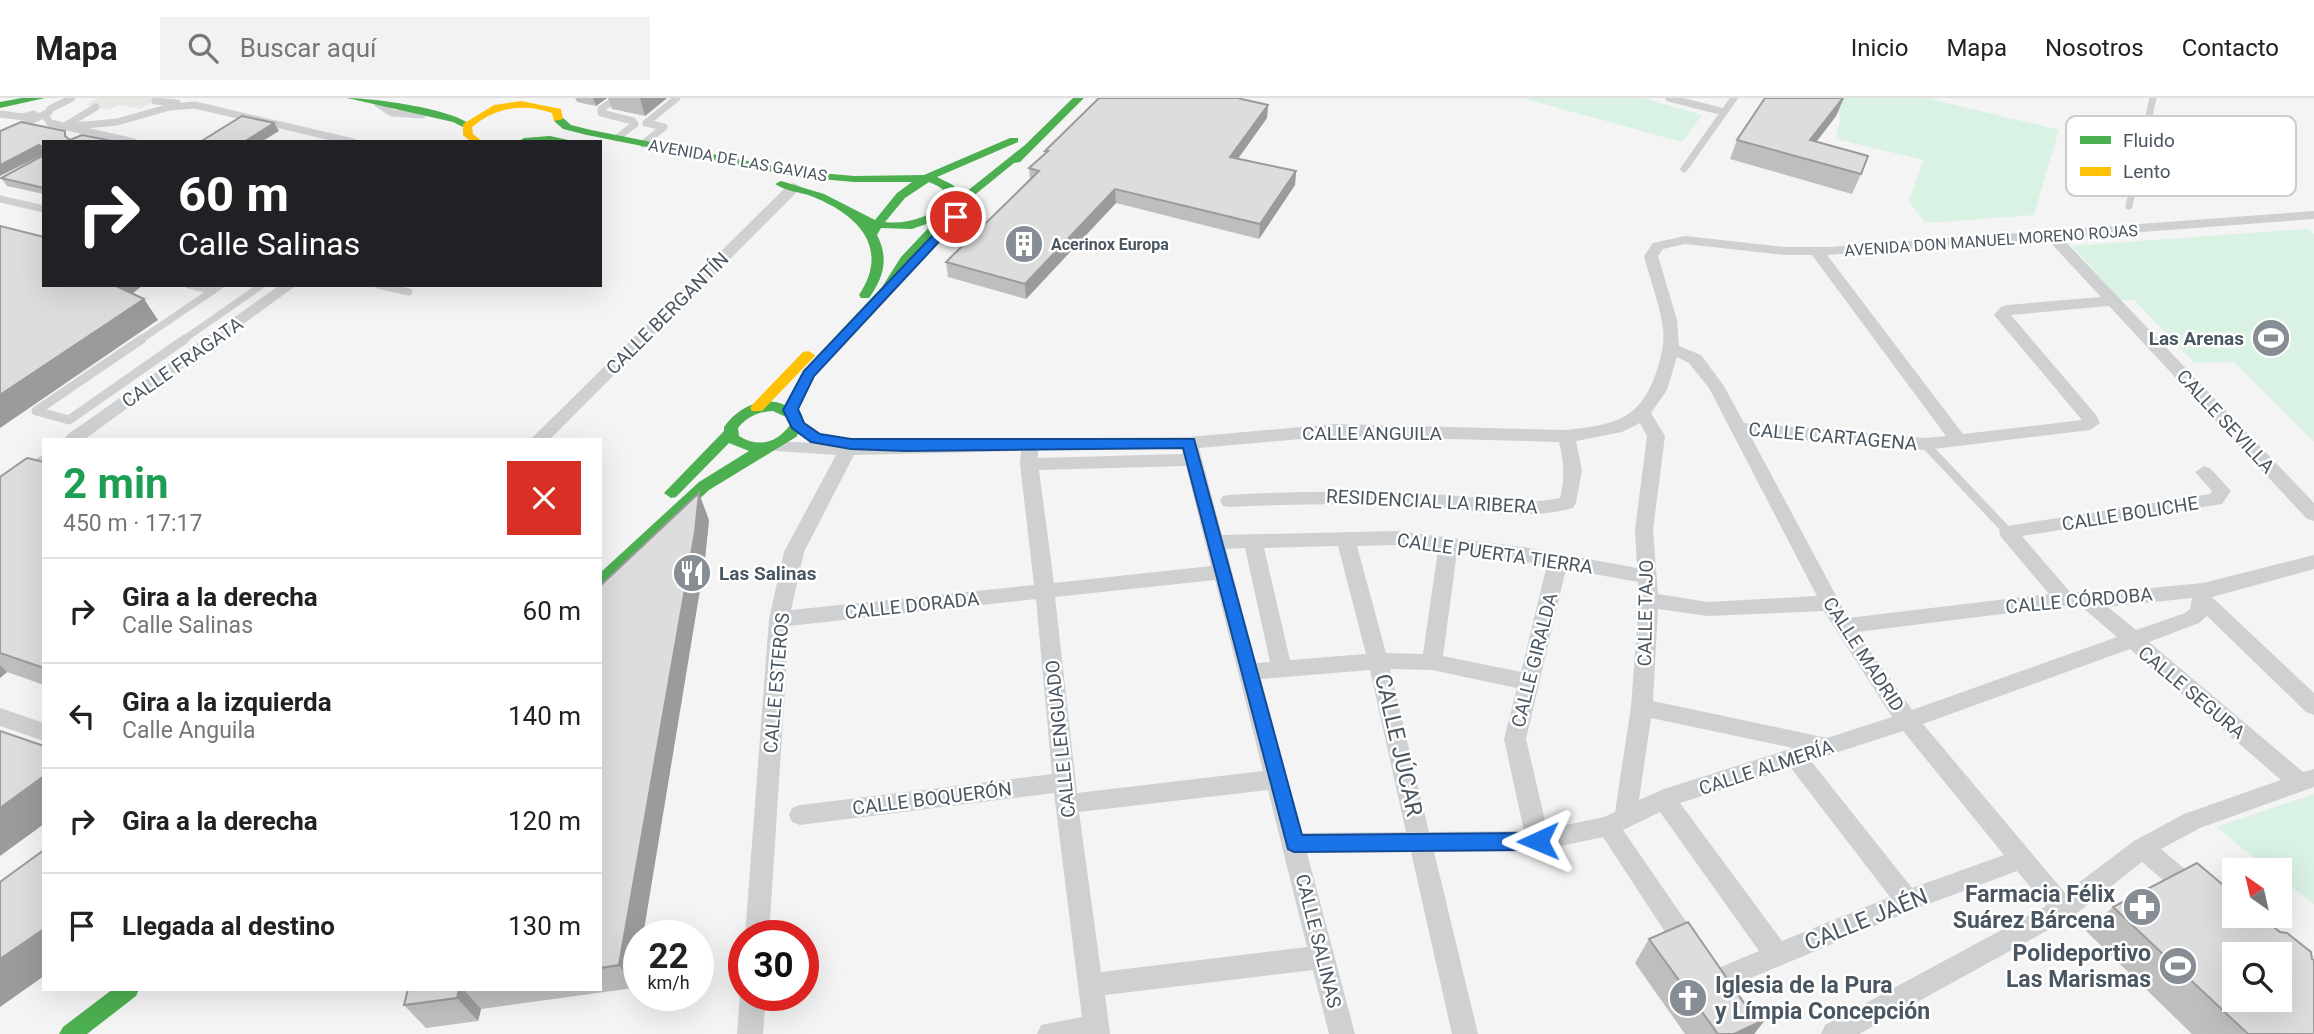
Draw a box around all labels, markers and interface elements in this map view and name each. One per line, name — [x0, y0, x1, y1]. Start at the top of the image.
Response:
search box — [160, 17, 650, 80]
text: Mapa — [35, 29, 118, 68]
icon: search — [184, 29, 222, 67]
text: Buscar aquí — [240, 33, 376, 63]
text: Inicio — [1851, 34, 1908, 62]
text: Mapa — [1946, 34, 2007, 62]
text: Nosotros — [2045, 34, 2144, 62]
text: Contacto — [2182, 34, 2279, 62]
legend — [2066, 116, 2296, 196]
text: Fluido — [2123, 129, 2175, 152]
street label: AVENIDA DE LAS GAVIAS — [647, 135, 829, 186]
text: Lento — [2123, 160, 2171, 183]
text: 60 m — [178, 166, 289, 223]
icon: right — [63, 168, 154, 259]
pin — [926, 187, 986, 247]
icon: arrive — [937, 198, 975, 236]
street label: AVENIDA DON MANUEL MORENO ROJAS — [1844, 221, 2138, 260]
building icon: Acerinox Europa — [1003, 223, 1045, 265]
text: Calle Salinas — [178, 225, 360, 263]
place label: Acerinox Europa — [1051, 235, 1169, 254]
street label: CALLE BERGANTÍN — [601, 247, 733, 379]
street label: CALLE FRAGATA — [117, 312, 248, 413]
sports icon: Las Arenas — [2250, 317, 2292, 359]
place label: Las Arenas — [2149, 327, 2244, 350]
street label: CALLE SEVILLA — [2172, 365, 2280, 478]
street label: CALLE CARTAGENA — [1748, 418, 1919, 455]
street label: CALLE ANGUILA — [1302, 422, 1443, 445]
text: 2 min — [63, 459, 169, 508]
button: close — [507, 461, 581, 535]
street label: RESIDENCIAL LA RIBERA — [1326, 484, 1539, 519]
street label: CALLE BOLICHE — [2060, 491, 2200, 536]
text: 450 m · 17:17 — [63, 510, 202, 537]
street label: CALLE PUERTA TIERRA — [1396, 528, 1595, 579]
restaurant icon: Las Salinas — [671, 552, 713, 594]
street label: CALLE TAJO — [1633, 559, 1658, 667]
place label: Las Salinas — [719, 562, 817, 585]
text: Gira a la derecha — [122, 582, 318, 612]
street label: CALLE CÓRDOBA — [2004, 583, 2154, 618]
street label: CALLE DORADA — [844, 587, 981, 624]
street label: CALLE GIRALDA — [1507, 590, 1562, 730]
icon: right — [63, 592, 101, 630]
street label: CALLE MADRID — [1818, 593, 1909, 716]
text: 60 m — [523, 596, 581, 626]
text: Calle Salinas — [122, 612, 253, 639]
street label: CALLE ESTEROS — [759, 612, 794, 754]
street label: CALLE SEGURA — [2134, 641, 2250, 744]
street label: CALLE LENGUADO — [1041, 659, 1080, 819]
street label: CALLE JÚCAR — [1369, 671, 1429, 819]
text: Gira a la izquierda — [122, 687, 332, 717]
icon: left — [63, 697, 101, 735]
text: 140 m — [508, 701, 581, 731]
text: Calle Anguila — [122, 717, 256, 744]
street label: CALLE ALMERÍA — [1696, 735, 1837, 800]
street label: CALLE BOQUERÓN — [851, 777, 1013, 820]
icon: right — [63, 802, 101, 840]
position arrow — [1501, 804, 1575, 878]
text: Gira a la derecha — [122, 806, 318, 836]
text: 120 m — [508, 806, 581, 836]
north arrow — [2222, 858, 2292, 928]
map controls — [2222, 858, 2292, 1012]
street label: CALLE SALINAS — [1291, 872, 1346, 1010]
place label: Farmacia Félix Suárez Bárcena — [1953, 881, 2115, 934]
street label: CALLE JAÉN — [1800, 882, 1932, 956]
pharmacy icon: Farmacia Félix Suárez Bárcena — [2121, 886, 2163, 928]
icon: arrive — [63, 907, 101, 945]
text: Llegada al destino — [122, 911, 335, 941]
text: 130 m — [508, 911, 581, 941]
speed limit sign: 30 — [728, 920, 819, 1011]
text: 22 — [648, 936, 689, 977]
place label: Polideportivo Las Marismas — [2006, 940, 2151, 993]
button: search — [2222, 942, 2292, 1012]
sports icon: Polideportivo Las Marismas — [2157, 945, 2199, 987]
text: km/h — [647, 972, 690, 993]
place label: Iglesia de la Pura y Límpia Concepción — [1715, 972, 1930, 1025]
church icon: Iglesia de la Pura y Límpia Concepción — [1667, 977, 1709, 1019]

